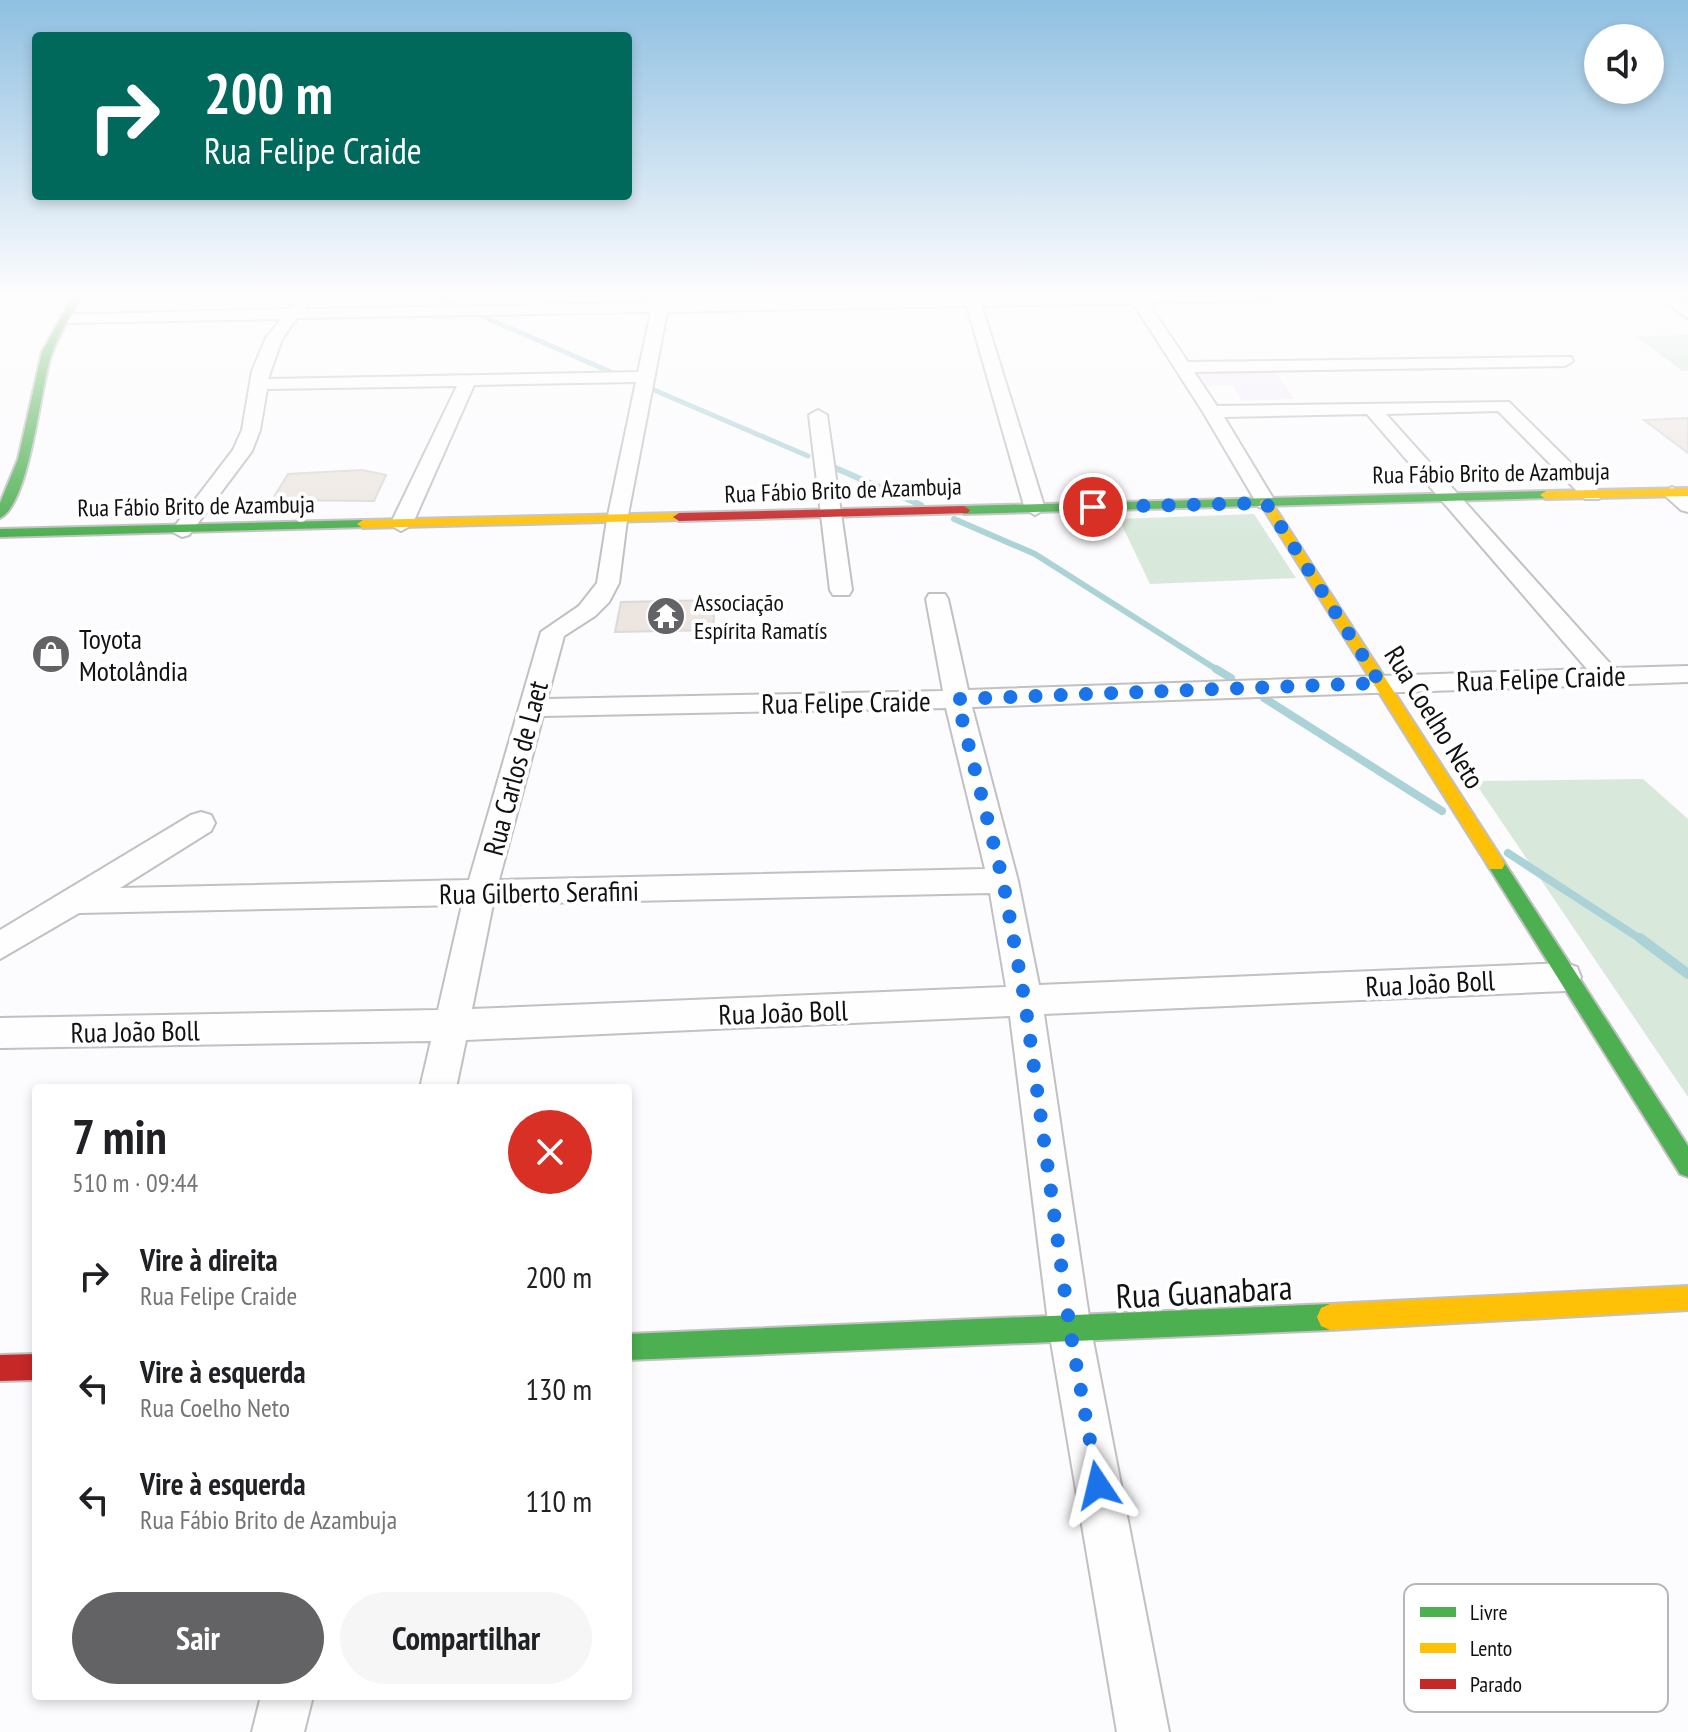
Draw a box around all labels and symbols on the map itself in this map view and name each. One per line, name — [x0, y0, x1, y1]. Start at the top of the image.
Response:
street label: Rua Fábio Brito de Azambuja — [1372, 455, 1610, 491]
street label: Rua Fábio Brito de Azambuja — [724, 470, 962, 510]
pin — [1059, 473, 1127, 541]
street label: Rua Fábio Brito de Azambuja — [77, 488, 315, 524]
place label: Associação Espírita Ramatís — [694, 587, 827, 646]
temple icon: Associação Espírita Ramatís — [645, 595, 687, 637]
place label: Toyota Motolândia — [79, 620, 188, 689]
shop icon: Toyota Motolândia — [30, 633, 72, 675]
street label: Rua Coelho Neto — [1377, 639, 1493, 795]
street label: Rua Felipe Craide — [1456, 657, 1626, 699]
street label: Rua Carlos de Laet — [474, 676, 556, 859]
street label: Rua Felipe Craide — [761, 682, 931, 722]
street label: Rua Gilberto Serafini — [439, 872, 639, 912]
street label: Rua João Boll — [1365, 961, 1496, 1005]
street label: Rua João Boll — [718, 991, 849, 1033]
street label: Rua João Boll — [70, 1011, 200, 1051]
street label: Rua Guanabara — [1115, 1264, 1293, 1318]
position arrow — [1056, 1443, 1140, 1527]
legend — [1404, 1584, 1668, 1712]
text: Livre — [1470, 1598, 1508, 1626]
text: Lento — [1470, 1634, 1512, 1662]
text: Parado — [1470, 1670, 1522, 1698]

